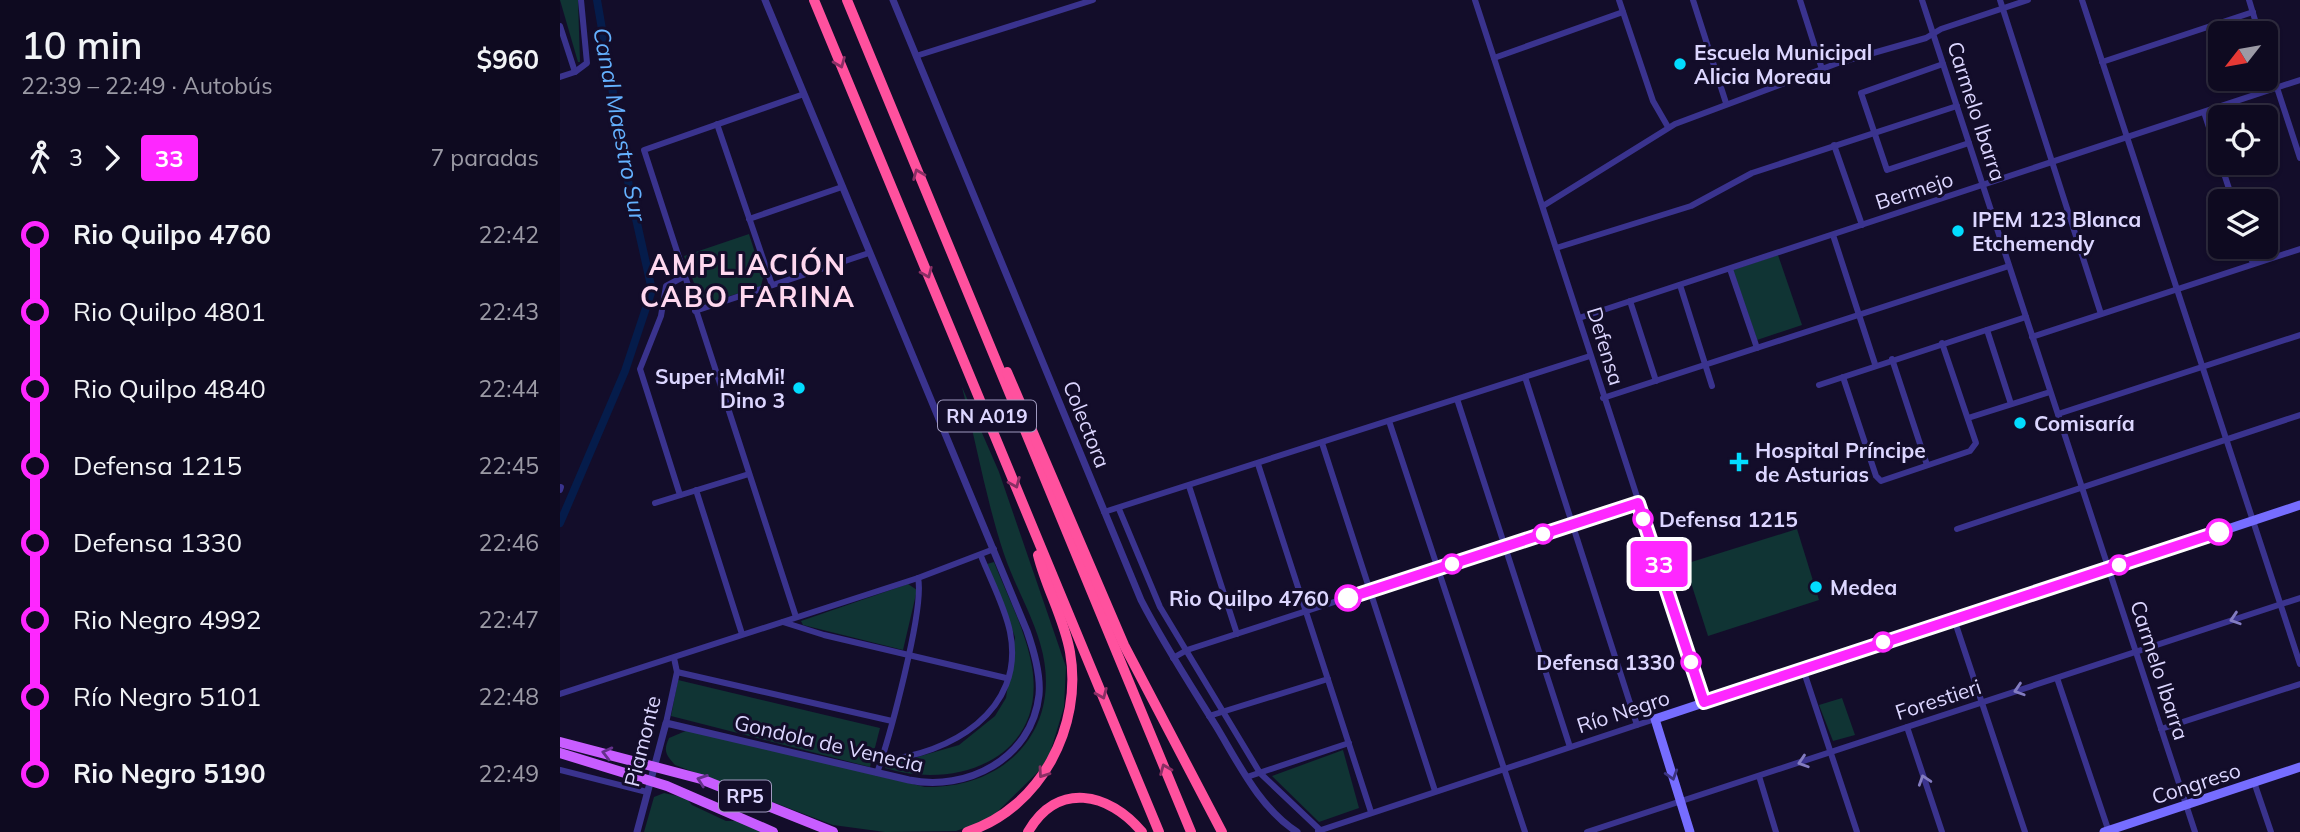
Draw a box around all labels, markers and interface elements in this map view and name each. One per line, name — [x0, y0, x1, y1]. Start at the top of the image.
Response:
text: 10 min — [21, 21, 143, 69]
north arrow — [2208, 21, 2278, 91]
map controls — [2208, 21, 2278, 259]
water label: Canal Maestro Sur — [587, 25, 653, 225]
street label: Carmelo Ibarra — [1942, 38, 2012, 184]
place label: Escuela Municipal Alicia Moreau — [1694, 39, 1872, 89]
text: $960 — [477, 43, 539, 76]
one-way arrow — [832, 56, 846, 68]
marker: Escuela Municipal Alicia Moreau — [1672, 56, 1688, 72]
text: 22:39 – 22:49 · Autobús — [21, 71, 273, 100]
button: locate — [2208, 105, 2278, 175]
icon: walk — [21, 139, 59, 177]
icon: forward — [93, 139, 131, 177]
text: 3 — [69, 143, 83, 172]
text: 33 — [155, 143, 184, 173]
text: 7 paradas — [431, 143, 539, 172]
street label: Bermejo — [1872, 165, 1956, 215]
one-way arrow — [913, 168, 927, 180]
button: layers — [2208, 189, 2278, 259]
place label: IPEM 123 Blanca Etchemendy — [1972, 206, 2141, 256]
text: Rio Quilpo 4760 — [73, 218, 271, 251]
text: 22:42 — [479, 220, 539, 249]
marker: IPEM 123 Blanca Etchemendy — [1950, 223, 1966, 239]
district label: AMPLIACIÓN CABO FARINA — [640, 247, 856, 314]
one-way arrow — [919, 267, 933, 279]
text: Rio Quilpo 4801 — [73, 295, 266, 328]
text: 22:43 — [479, 297, 539, 326]
street label: Defensa — [1582, 304, 1630, 388]
place label: Super ¡MaMi! Dino 3 — [655, 363, 785, 413]
text: Rio Quilpo 4840 — [73, 372, 266, 405]
text: 22:44 — [479, 374, 539, 403]
street label: Colectora — [1058, 377, 1116, 471]
marker: Super ¡MaMi! Dino 3 — [791, 380, 807, 396]
road number: RN A019 — [938, 400, 1036, 432]
place label: Comisaría — [2034, 410, 2135, 436]
marker: Comisaría — [2012, 415, 2028, 431]
place label: Hospital Príncipe de Asturias — [1755, 437, 1926, 487]
text: Defensa 1215 — [73, 449, 242, 482]
text: 22:45 — [479, 451, 539, 480]
marker: Hospital Príncipe de Asturias — [1729, 452, 1749, 472]
one-way arrow — [1006, 477, 1020, 489]
place label: Defensa 1215 — [1659, 506, 1798, 532]
marker: Defensa 1215 — [1633, 509, 1653, 529]
unlabelled marker — [2206, 519, 2232, 545]
unlabelled marker — [1533, 524, 1553, 544]
text: Defensa 1330 — [73, 526, 242, 559]
text: 22:46 — [479, 528, 539, 557]
line badge: 33 — [1628, 541, 1690, 587]
text: 33 — [1645, 549, 1673, 579]
unlabelled marker — [1442, 554, 1462, 574]
unlabelled marker — [2109, 555, 2129, 575]
place label: Medea — [1830, 574, 1897, 600]
marker: Medea — [1808, 579, 1824, 595]
place label: Rio Quilpo 4760 — [1169, 585, 1329, 611]
marker: Rio Quilpo 4760 — [1335, 585, 1361, 611]
street label: Carmelo Ibarra — [2125, 597, 2195, 743]
text: Rio Negro 4992 — [73, 603, 261, 636]
text: 22:47 — [479, 605, 539, 634]
one-way arrow — [2230, 611, 2242, 625]
unlabelled marker — [1873, 632, 1893, 652]
place label: Defensa 1330 — [1536, 649, 1675, 675]
marker: Defensa 1330 — [1681, 652, 1701, 672]
street label: Forestieri — [1892, 673, 1984, 725]
text: Río Negro 5101 — [73, 680, 261, 713]
text: 22:48 — [479, 682, 539, 711]
one-way arrow — [2013, 682, 2025, 697]
street label: Río Negro — [1573, 684, 1673, 738]
one-way arrow — [1093, 687, 1107, 699]
street label: Piamonte — [618, 693, 666, 789]
street label: Gondola de Venecia — [732, 709, 926, 777]
one-way arrow — [601, 747, 613, 761]
one-way arrow — [1797, 754, 1810, 768]
street label: Congreso — [2148, 756, 2244, 810]
text: Rio Negro 5190 — [73, 757, 266, 790]
text: 22:49 — [479, 759, 539, 788]
one-way arrow — [1159, 763, 1173, 775]
one-way arrow — [1039, 765, 1051, 778]
one-way arrow — [1664, 769, 1679, 781]
one-way arrow — [696, 774, 708, 788]
one-way arrow — [1918, 774, 1932, 786]
road number: RP5 — [719, 780, 771, 811]

